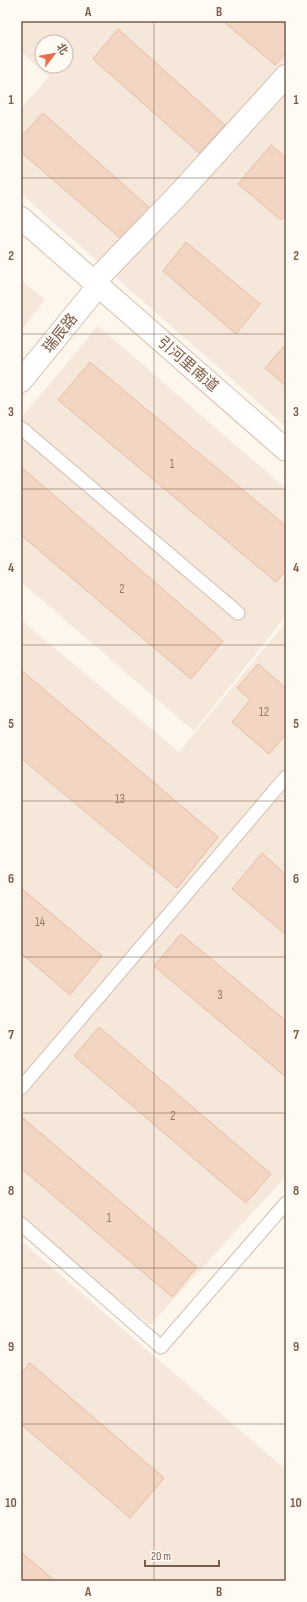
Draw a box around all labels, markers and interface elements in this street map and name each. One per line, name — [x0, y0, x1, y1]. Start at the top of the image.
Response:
text: A — [84, 4, 92, 20]
text: B — [216, 4, 222, 20]
north arrow — [34, 34, 74, 74]
text: 北 — [54, 41, 70, 57]
text: 1 — [8, 92, 14, 108]
text: 1 — [293, 92, 299, 108]
text: 2 — [8, 248, 14, 264]
text: 2 — [293, 248, 299, 264]
street label: 瑞辰路 — [39, 310, 82, 357]
street label: 引河里南道 — [153, 333, 222, 396]
text: 3 — [8, 404, 14, 420]
text: 3 — [293, 404, 299, 420]
house number: 1 — [170, 456, 175, 472]
text: 4 — [8, 560, 14, 576]
text: 4 — [293, 560, 299, 576]
house number: 2 — [119, 581, 125, 597]
house number: 12 — [259, 704, 269, 720]
text: 5 — [8, 716, 14, 732]
text: 5 — [293, 716, 299, 732]
house number: 13 — [115, 791, 125, 807]
text: 6 — [8, 871, 14, 887]
text: 6 — [293, 871, 299, 887]
house number: 14 — [35, 914, 46, 930]
house number: 3 — [217, 987, 223, 1003]
text: 7 — [8, 1027, 14, 1043]
text: 7 — [293, 1027, 299, 1043]
house number: 2 — [170, 1108, 176, 1124]
text: 8 — [8, 1183, 14, 1199]
text: 8 — [293, 1183, 299, 1199]
house number: 1 — [107, 1210, 112, 1226]
text: 9 — [8, 1339, 14, 1355]
text: 9 — [293, 1339, 299, 1355]
text: 10 — [5, 1495, 17, 1511]
text: 10 — [290, 1495, 302, 1511]
scale bar — [145, 1542, 219, 1568]
text: 20 m — [151, 1549, 171, 1564]
text: A — [84, 1584, 92, 1600]
text: B — [216, 1584, 222, 1600]

